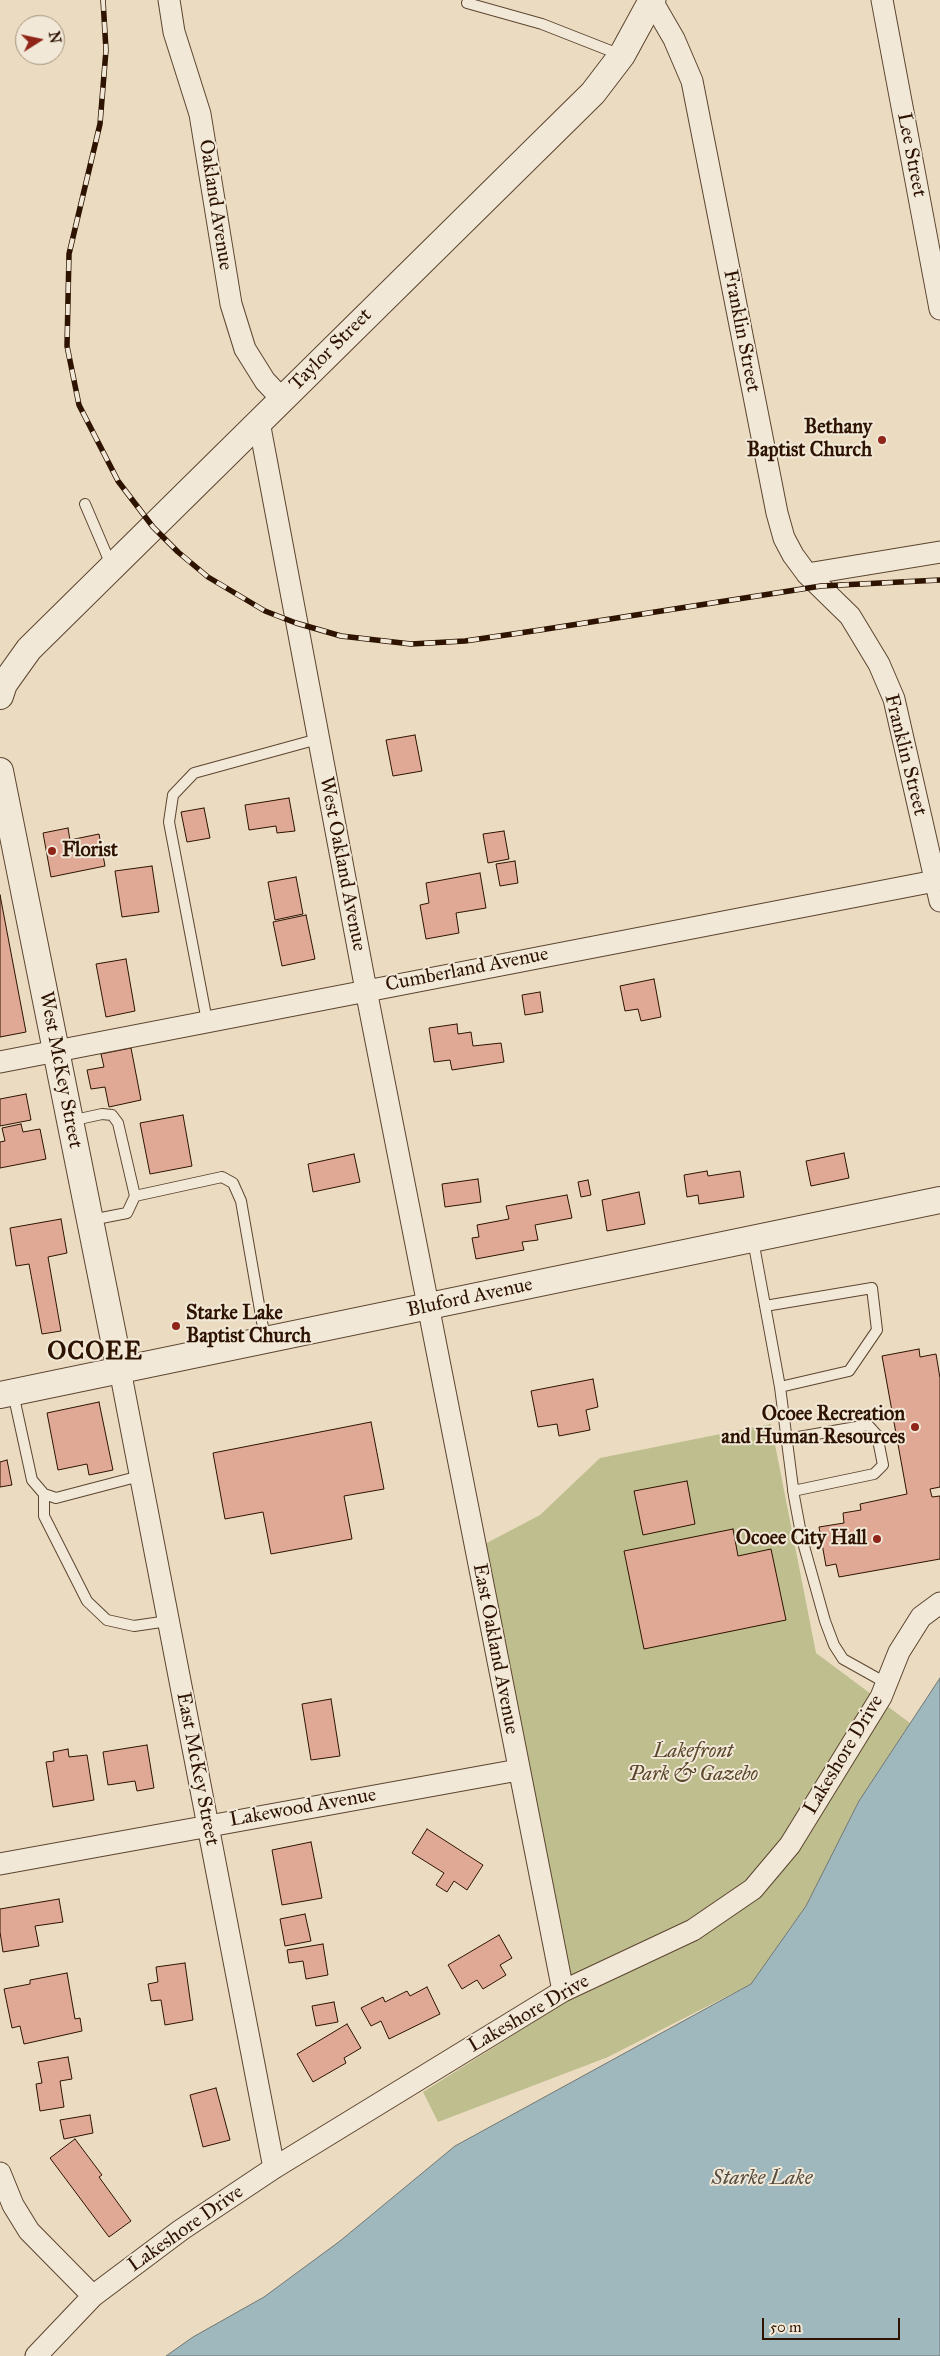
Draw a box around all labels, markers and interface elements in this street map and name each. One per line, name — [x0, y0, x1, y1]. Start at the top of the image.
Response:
north arrow — [15, 15, 65, 65]
text: N — [45, 30, 64, 45]
street label: Lee Street — [891, 111, 931, 199]
street label: Oakland Avenue — [193, 138, 237, 272]
street label: Franklin Street — [717, 268, 765, 394]
street label: Taylor Street — [285, 304, 377, 396]
place label: Bethany Baptist Church — [747, 416, 872, 463]
marker: Bethany Baptist Church — [876, 434, 888, 446]
street label: Franklin Street — [878, 692, 932, 818]
street label: West Oakland Avenue — [313, 775, 371, 953]
place label: Florist — [62, 839, 118, 863]
marker: Florist — [46, 845, 58, 857]
street label: Cumberland Avenue — [383, 942, 551, 998]
street label: West McKey Street — [33, 989, 87, 1151]
street label: Bluford Avenue — [405, 1273, 535, 1323]
place label: Starke Lake Baptist Church — [186, 1302, 311, 1349]
marker: Starke Lake Baptist Church — [170, 1320, 182, 1332]
district label: OCOEE — [47, 1338, 143, 1368]
place label: Ocoee Recreation and Human Resources — [721, 1403, 905, 1450]
marker: Ocoee Recreation and Human Resources — [909, 1421, 921, 1433]
place label: Ocoee City Hall — [736, 1527, 867, 1551]
marker: Ocoee City Hall — [871, 1533, 883, 1545]
street label: East Oakland Avenue — [467, 1562, 523, 1736]
street label: East McKey Street — [170, 1690, 224, 1848]
street label: Lakeshore Drive — [799, 1691, 889, 1819]
park label: Lakefront Park & Gazebo — [628, 1740, 758, 1787]
street label: Lakewood Avenue — [228, 1783, 378, 1833]
street label: Lakeshore Drive — [464, 1970, 594, 2058]
water label: Starke Lake — [712, 2166, 812, 2192]
street label: Lakeshore Drive — [124, 2180, 248, 2278]
scale bar — [765, 2308, 902, 2340]
text: 50 m — [770, 2318, 802, 2336]

